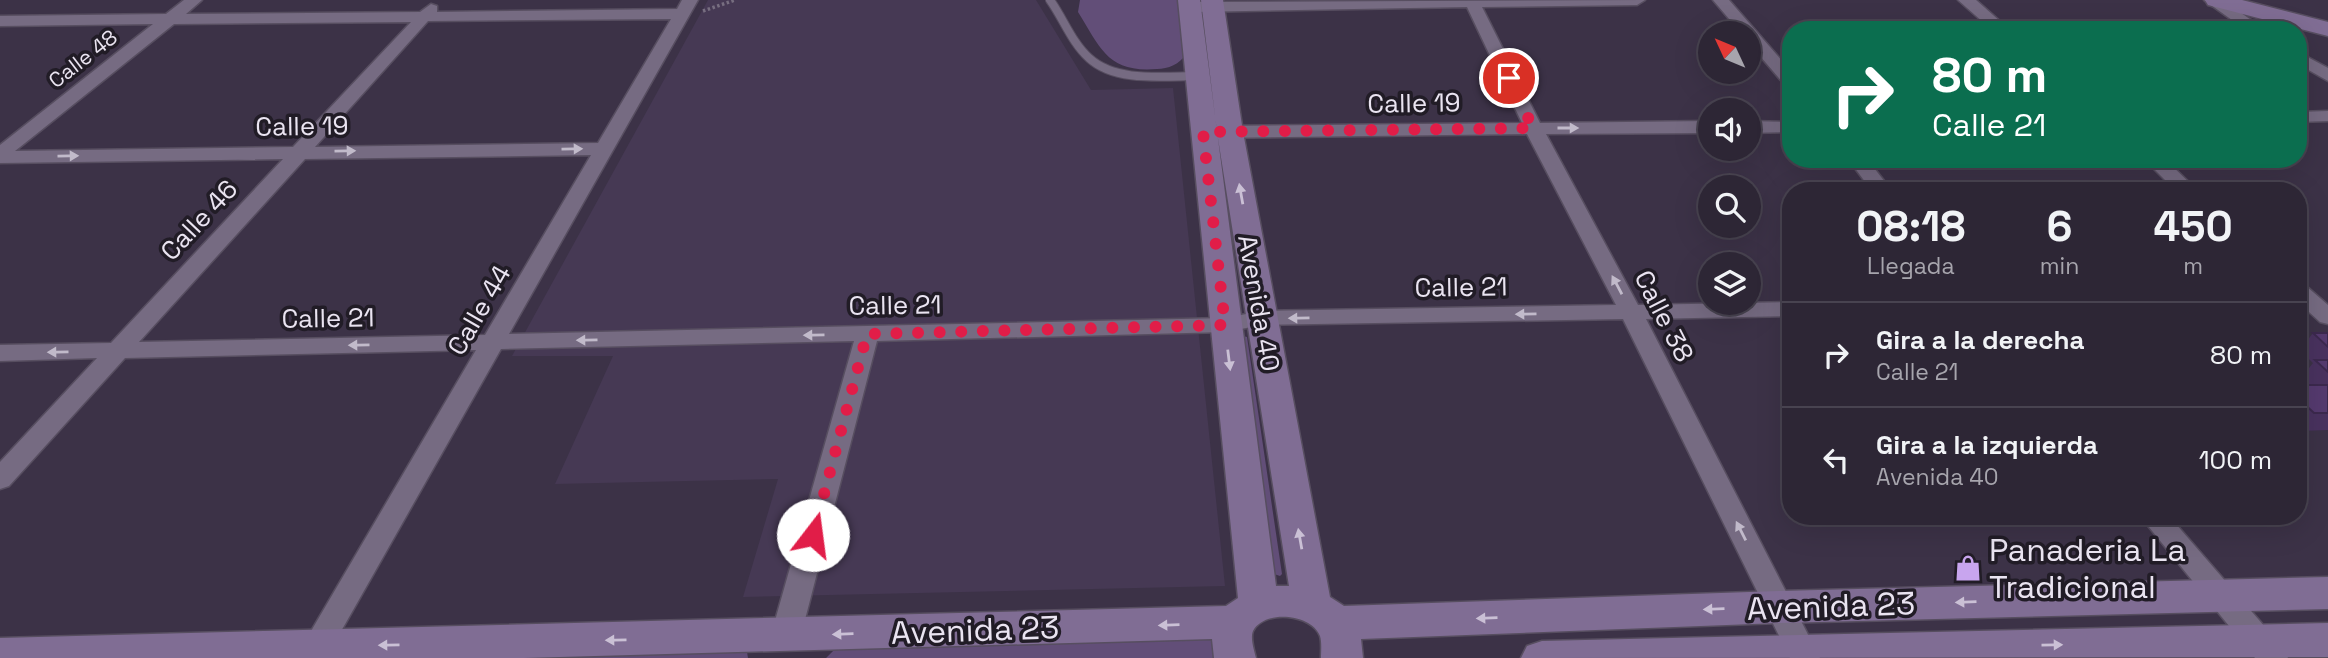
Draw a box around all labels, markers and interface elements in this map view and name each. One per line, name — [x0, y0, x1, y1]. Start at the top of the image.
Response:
north arrow — [1698, 21, 1760, 84]
map controls — [1698, 21, 1761, 315]
street label: Calle 48 — [43, 23, 122, 94]
text: 80 m — [1932, 44, 2047, 106]
pin — [1479, 48, 1539, 108]
icon: right — [1817, 49, 1908, 140]
icon: arrive — [1490, 59, 1528, 97]
street label: Calle 19 — [1367, 85, 1461, 121]
button: sound — [1698, 98, 1761, 161]
text: Calle 21 — [1932, 105, 2046, 145]
street label: Calle 19 — [255, 108, 349, 144]
one-way arrow — [1557, 122, 1579, 133]
one-way arrow — [561, 143, 583, 155]
one-way arrow — [334, 146, 356, 157]
one-way arrow — [57, 150, 79, 161]
street label: Calle 46 — [153, 172, 245, 268]
button: search — [1698, 175, 1761, 238]
one-way arrow — [1235, 183, 1246, 205]
text: 08:18 — [1856, 200, 1965, 253]
text: 6 — [2046, 200, 2072, 253]
text: 450 — [2154, 200, 2233, 253]
street label: Avenida 40 — [1230, 232, 1288, 374]
text: Llegada — [1867, 251, 1955, 281]
text: min — [2040, 251, 2079, 281]
text: m — [2183, 251, 2203, 281]
button: layers — [1698, 252, 1761, 315]
street label: Calle 44 — [440, 259, 518, 361]
street label: Calle 38 — [1627, 264, 1701, 368]
street label: Calle 21 — [1414, 269, 1508, 305]
one-way arrow — [1611, 275, 1623, 294]
street label: Calle 21 — [848, 287, 942, 323]
street label: Calle 21 — [281, 300, 375, 336]
one-way arrow — [1515, 308, 1537, 319]
one-way arrow — [1287, 312, 1309, 323]
text: Gira a la derecha — [1876, 323, 2085, 357]
one-way arrow — [803, 329, 825, 341]
one-way arrow — [575, 335, 597, 346]
icon: right — [1817, 336, 1855, 374]
text: 80 m — [2210, 338, 2272, 372]
one-way arrow — [348, 339, 370, 351]
one-way arrow — [47, 346, 69, 357]
one-way arrow — [1224, 349, 1235, 371]
text: Calle 21 — [1876, 357, 1958, 387]
text: Gira a la izquierda — [1876, 428, 2098, 462]
icon: left — [1817, 441, 1855, 479]
text: 100 m — [2199, 443, 2272, 477]
text: Avenida 40 — [1876, 462, 1998, 492]
position arrow — [776, 498, 850, 572]
one-way arrow — [1736, 521, 1747, 541]
one-way arrow — [1294, 527, 1305, 549]
place label: Panaderia La Tradicional — [1989, 530, 2186, 607]
shop icon: Panaderia La Tradicional — [1953, 553, 1983, 583]
street label: Avenida 23 — [1746, 583, 1916, 629]
one-way arrow — [1955, 596, 1977, 608]
one-way arrow — [1703, 604, 1725, 615]
street label: Avenida 23 — [890, 607, 1060, 653]
one-way arrow — [1475, 612, 1497, 623]
one-way arrow — [1158, 619, 1180, 630]
one-way arrow — [832, 628, 854, 639]
one-way arrow — [605, 634, 627, 645]
one-way arrow — [377, 640, 399, 651]
one-way arrow — [2041, 640, 2063, 651]

